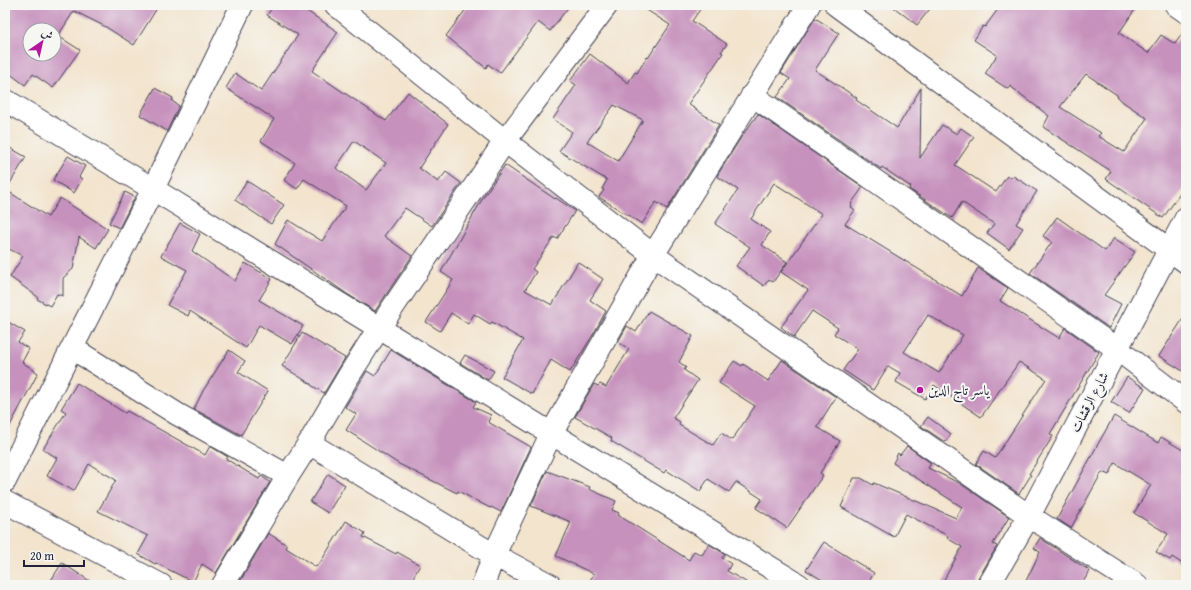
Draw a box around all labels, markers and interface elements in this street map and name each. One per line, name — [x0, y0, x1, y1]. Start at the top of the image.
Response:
north arrow — [22, 22, 62, 62]
text: ش — [39, 24, 57, 43]
street label: شارع الرقشات — [1065, 368, 1115, 437]
place label: ياسر تاج الدين — [928, 380, 991, 403]
marker: ياسر تاج الدين — [915, 385, 925, 395]
scale bar — [24, 542, 84, 568]
text: 20 m — [30, 547, 54, 564]

